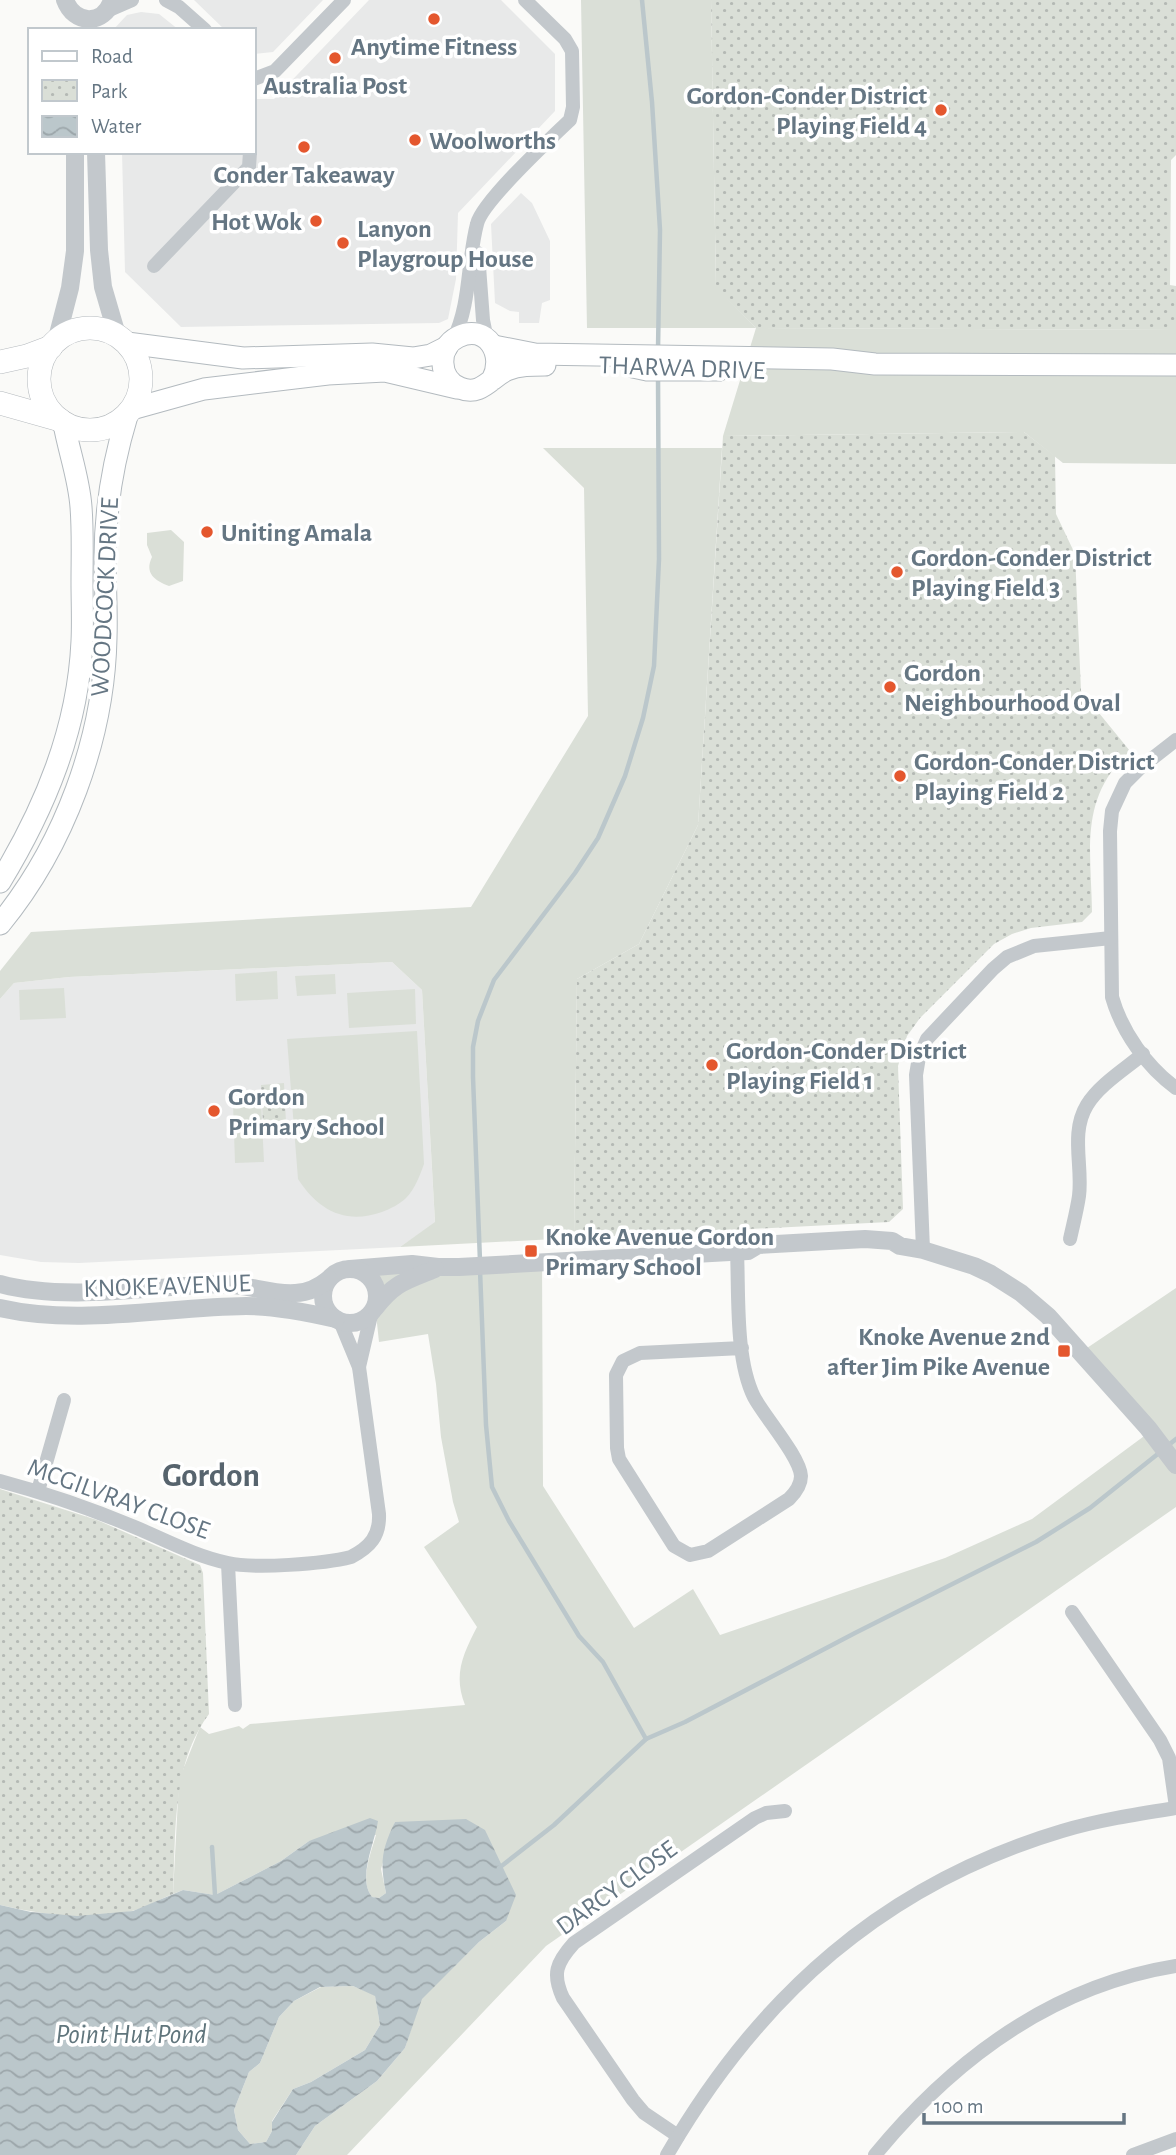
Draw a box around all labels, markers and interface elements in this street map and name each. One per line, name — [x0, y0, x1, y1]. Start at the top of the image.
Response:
marker: Anytime Fitness — [426, 11, 442, 27]
legend — [28, 28, 256, 154]
place label: Anytime Fitness — [351, 34, 517, 60]
text: Road — [91, 46, 133, 67]
marker: Australia Post — [327, 50, 343, 66]
place label: Australia Post — [263, 73, 407, 99]
text: Park — [91, 81, 128, 102]
place label: Gordon-Conder District Playing Field 4 — [686, 83, 927, 139]
marker: Gordon-Conder District Playing Field 4 — [933, 102, 949, 118]
text: Water — [91, 116, 141, 137]
place label: Woolworths — [429, 128, 556, 154]
marker: Woolworths — [407, 132, 423, 148]
marker: Conder Takeaway — [296, 139, 312, 155]
place label: Conder Takeaway — [213, 162, 395, 188]
place label: Hot Wok — [211, 209, 302, 235]
marker: Hot Wok — [308, 213, 324, 229]
place label: Lanyon Playgroup House — [357, 216, 534, 272]
marker: Lanyon Playgroup House — [335, 235, 351, 251]
street label: THARWA DRIVE — [598, 352, 766, 384]
street label: WOODCOCK DRIVE — [87, 497, 123, 697]
place label: Uniting Amala — [221, 520, 372, 546]
marker: Uniting Amala — [199, 524, 215, 540]
place label: Gordon-Conder District Playing Field 3 — [911, 545, 1152, 601]
marker: Gordon-Conder District Playing Field 3 — [889, 564, 905, 580]
place label: Gordon Neighbourhood Oval — [904, 660, 1121, 716]
marker: Gordon Neighbourhood Oval — [882, 679, 898, 695]
place label: Gordon-Conder District Playing Field 2 — [914, 749, 1155, 805]
marker: Gordon-Conder District Playing Field 2 — [892, 768, 908, 784]
place label: Gordon-Conder District Playing Field 1 — [726, 1038, 967, 1094]
marker: Gordon-Conder District Playing Field 1 — [704, 1057, 720, 1073]
place label: Gordon Primary School — [228, 1084, 385, 1140]
marker: Gordon Primary School — [206, 1103, 222, 1119]
place label: Knoke Avenue Gordon Primary School — [545, 1224, 774, 1280]
marker: Knoke Avenue Gordon Primary School — [523, 1243, 539, 1259]
street label: KNOKE AVENUE — [83, 1270, 251, 1302]
place label: Knoke Avenue 2nd after Jim Pike Avenue — [827, 1324, 1050, 1380]
marker: Knoke Avenue 2nd after Jim Pike Avenue — [1056, 1343, 1072, 1359]
street label: MCGILVRAY CLOSE — [24, 1454, 213, 1544]
district label: Gordon — [162, 1460, 260, 1493]
street label: DARCY CLOSE — [552, 1836, 682, 1940]
water label: Point Hut Pond — [55, 2021, 207, 2049]
scale bar — [924, 2082, 1124, 2126]
text: 100 m — [934, 2096, 984, 2117]

